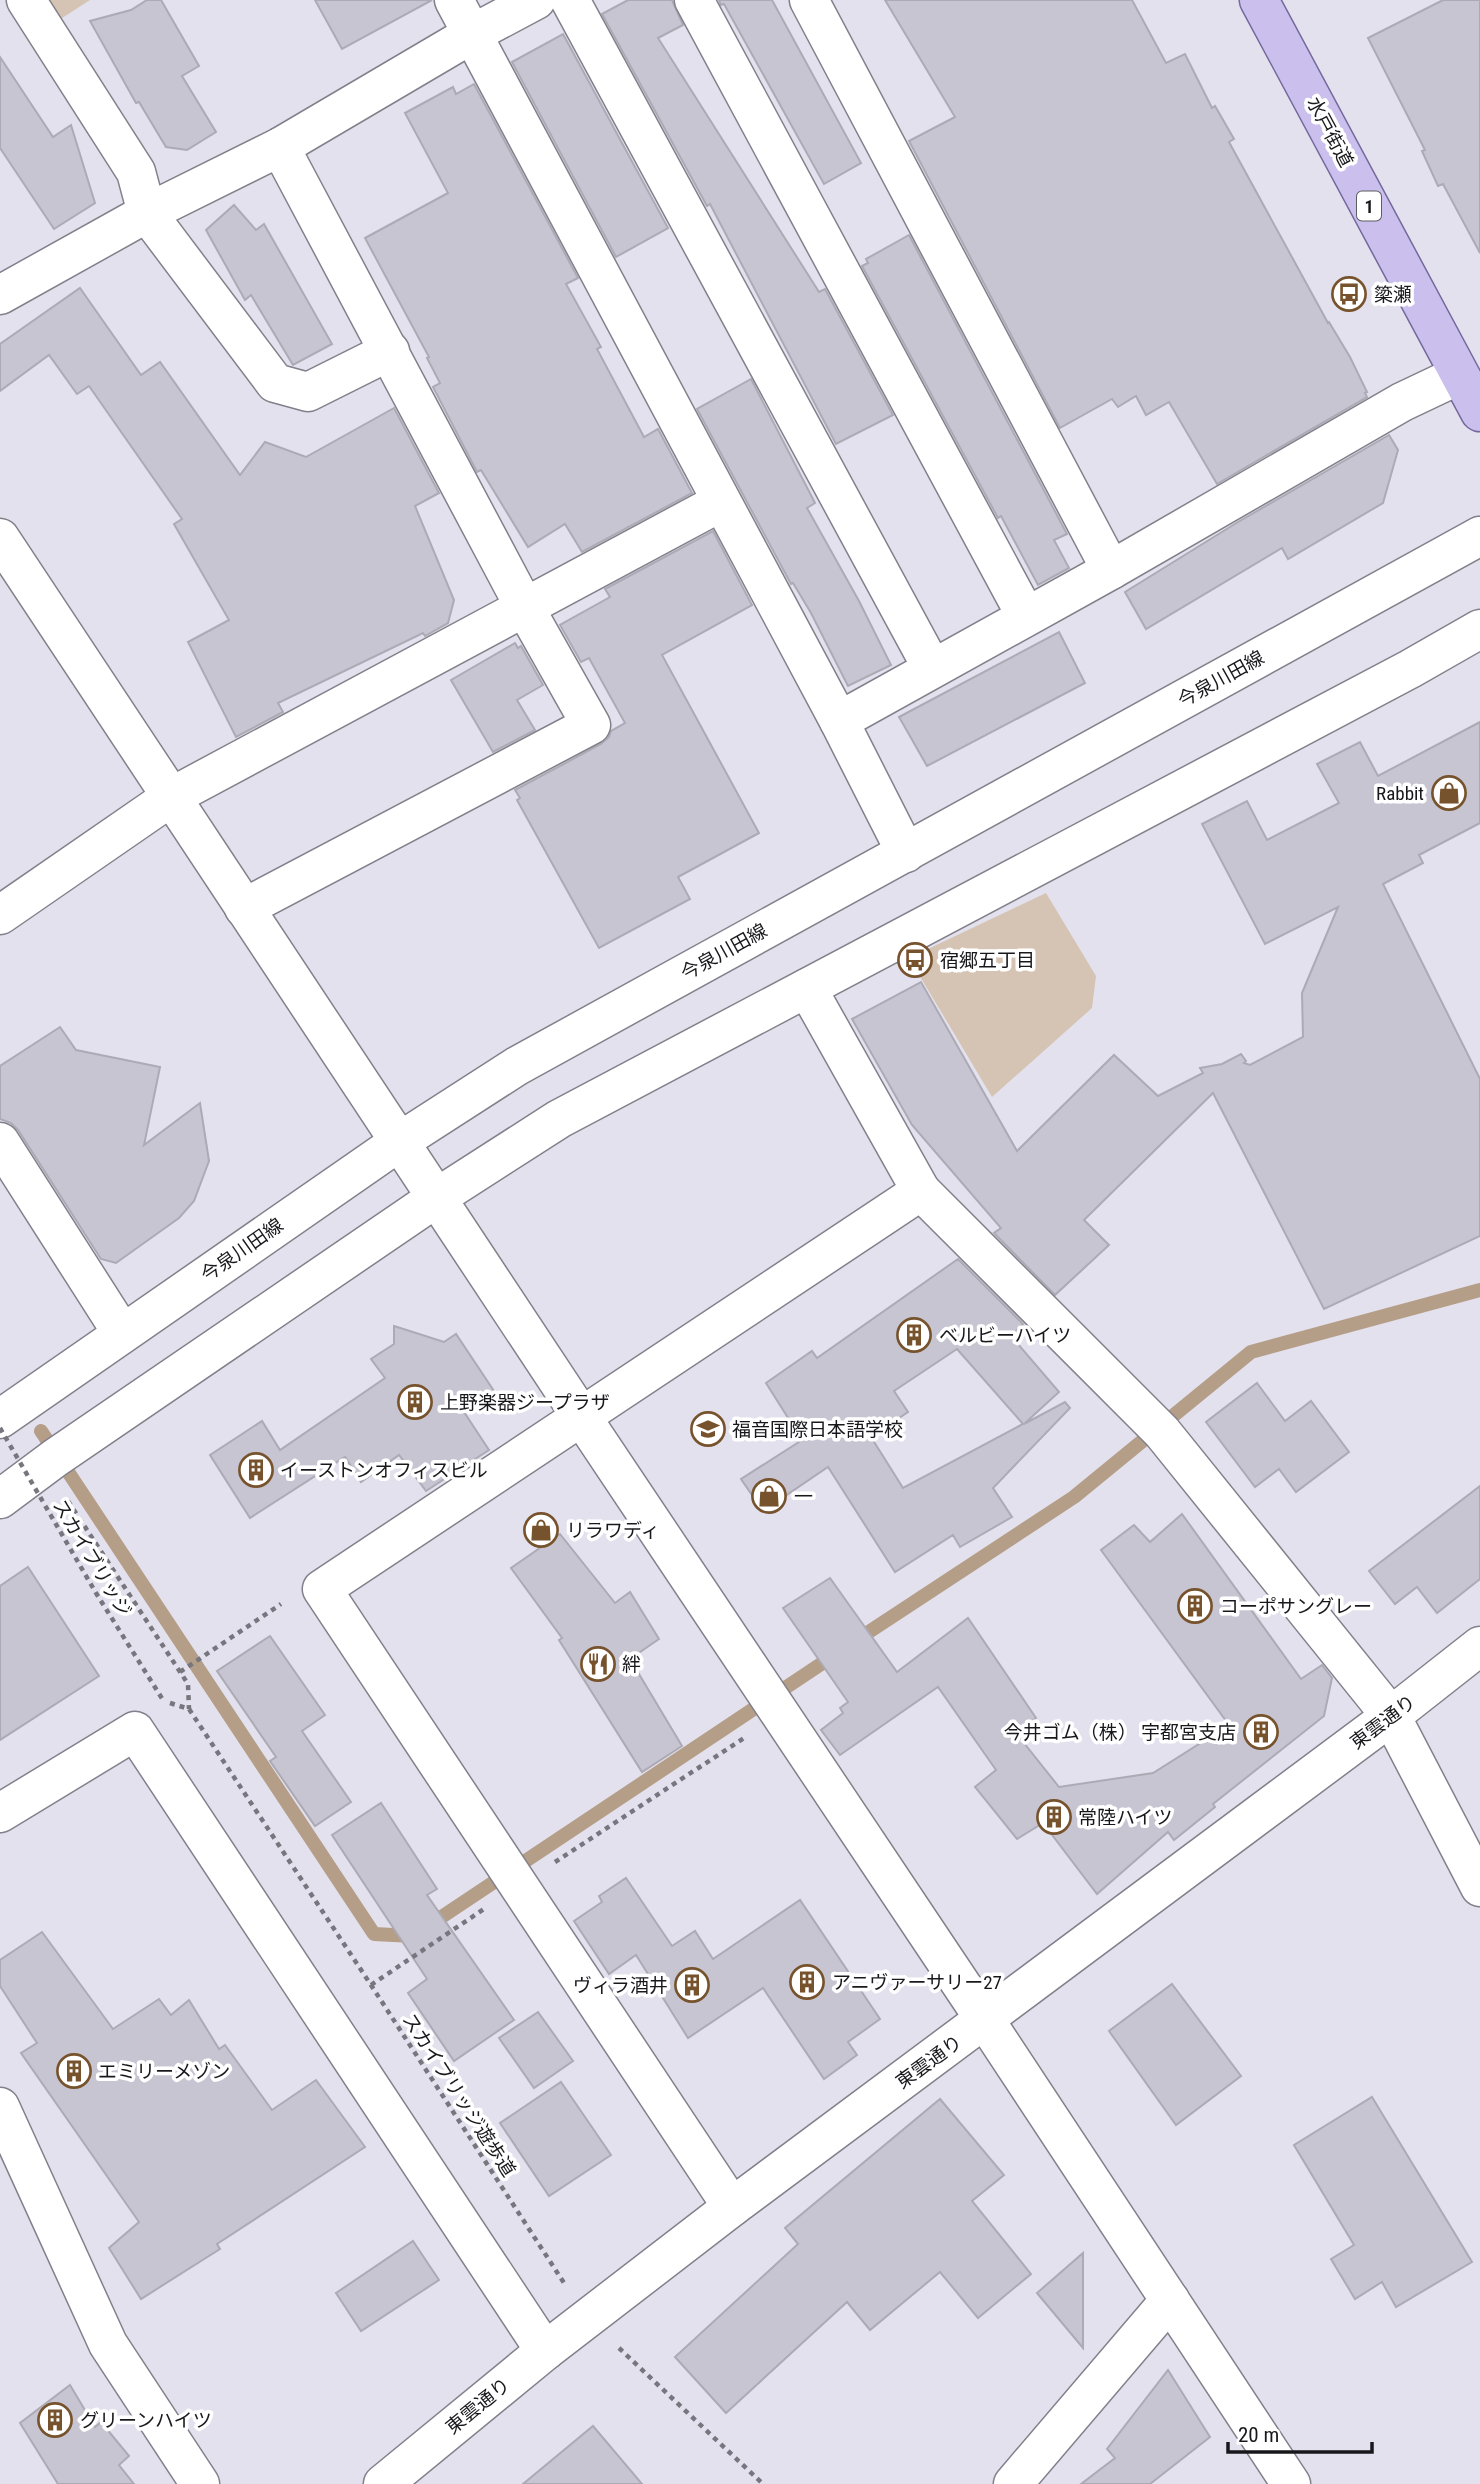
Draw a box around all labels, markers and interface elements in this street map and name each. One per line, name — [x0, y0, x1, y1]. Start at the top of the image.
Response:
street label: 水戸街道 — [1302, 93, 1358, 171]
road number: 1 — [1357, 191, 1381, 220]
bus stop icon: 簗瀬 — [1330, 275, 1368, 313]
place label: 簗瀬 — [1374, 283, 1412, 306]
street label: 今泉川田線 — [1174, 646, 1268, 712]
shop icon: Rabbit — [1430, 774, 1468, 812]
place label: Rabbit — [1376, 782, 1424, 805]
street label: 今泉川田線 — [677, 919, 771, 985]
bus stop icon: 宿郷五丁目 — [896, 941, 934, 979]
place label: 宿郷五丁目 — [940, 949, 1035, 972]
street label: 今泉川田線 — [196, 1213, 288, 1287]
building icon: ベルビーハイツ — [895, 1316, 933, 1354]
place label: ベルビーハイツ — [939, 1324, 1071, 1347]
building icon: 上野楽器ジープラザ — [396, 1383, 434, 1421]
place label: 上野楽器ジープラザ — [440, 1391, 610, 1414]
school or university icon: 福音国際日本語学校 — [689, 1410, 727, 1448]
place label: 福音国際日本語学校 — [732, 1418, 903, 1441]
building icon: イーストンオフィスビル — [237, 1451, 275, 1489]
place label: イーストンオフィスビル — [280, 1459, 488, 1482]
shop icon: 一 — [750, 1477, 788, 1515]
place label: 一 — [794, 1485, 813, 1508]
street label: スカイブリッジ — [48, 1495, 136, 1621]
shop icon: リラワディ — [522, 1511, 560, 1549]
place label: リラワディ — [566, 1519, 660, 1542]
building icon: コーポサングレー — [1176, 1587, 1214, 1625]
place label: コーポサングレー — [1220, 1595, 1372, 1618]
restaurant icon: 絆 — [579, 1645, 617, 1683]
place label: 絆 — [622, 1653, 641, 1676]
street label: 東雲通り — [1346, 1690, 1420, 1754]
building icon: 今井ゴム（株） 宇都宮支店 — [1242, 1713, 1280, 1751]
place label: 今井ゴム（株） 宇都宮支店 — [1004, 1721, 1236, 1744]
building icon: 常陸ハイツ — [1035, 1798, 1073, 1836]
place label: 常陸ハイツ — [1078, 1806, 1173, 1829]
building icon: アニヴァーサリー27 — [788, 1963, 826, 2001]
building icon: ヴィラ酒井 — [673, 1966, 711, 2004]
place label: アニヴァーサリー27 — [832, 1971, 1002, 1994]
place label: ヴィラ酒井 — [573, 1974, 668, 1997]
street label: スカイブリッジ遊歩道 — [398, 2009, 520, 2181]
street label: 東雲通り — [891, 2030, 967, 2094]
building icon: エミリーメゾン — [55, 2052, 93, 2090]
place label: エミリーメゾン — [98, 2060, 230, 2083]
street label: 東雲通り — [441, 2373, 515, 2439]
building icon: グリーンハイツ — [36, 2401, 74, 2439]
place label: グリーンハイツ — [80, 2409, 212, 2432]
scale bar — [1228, 2410, 1372, 2454]
text: 20 m — [1238, 2423, 1279, 2447]

